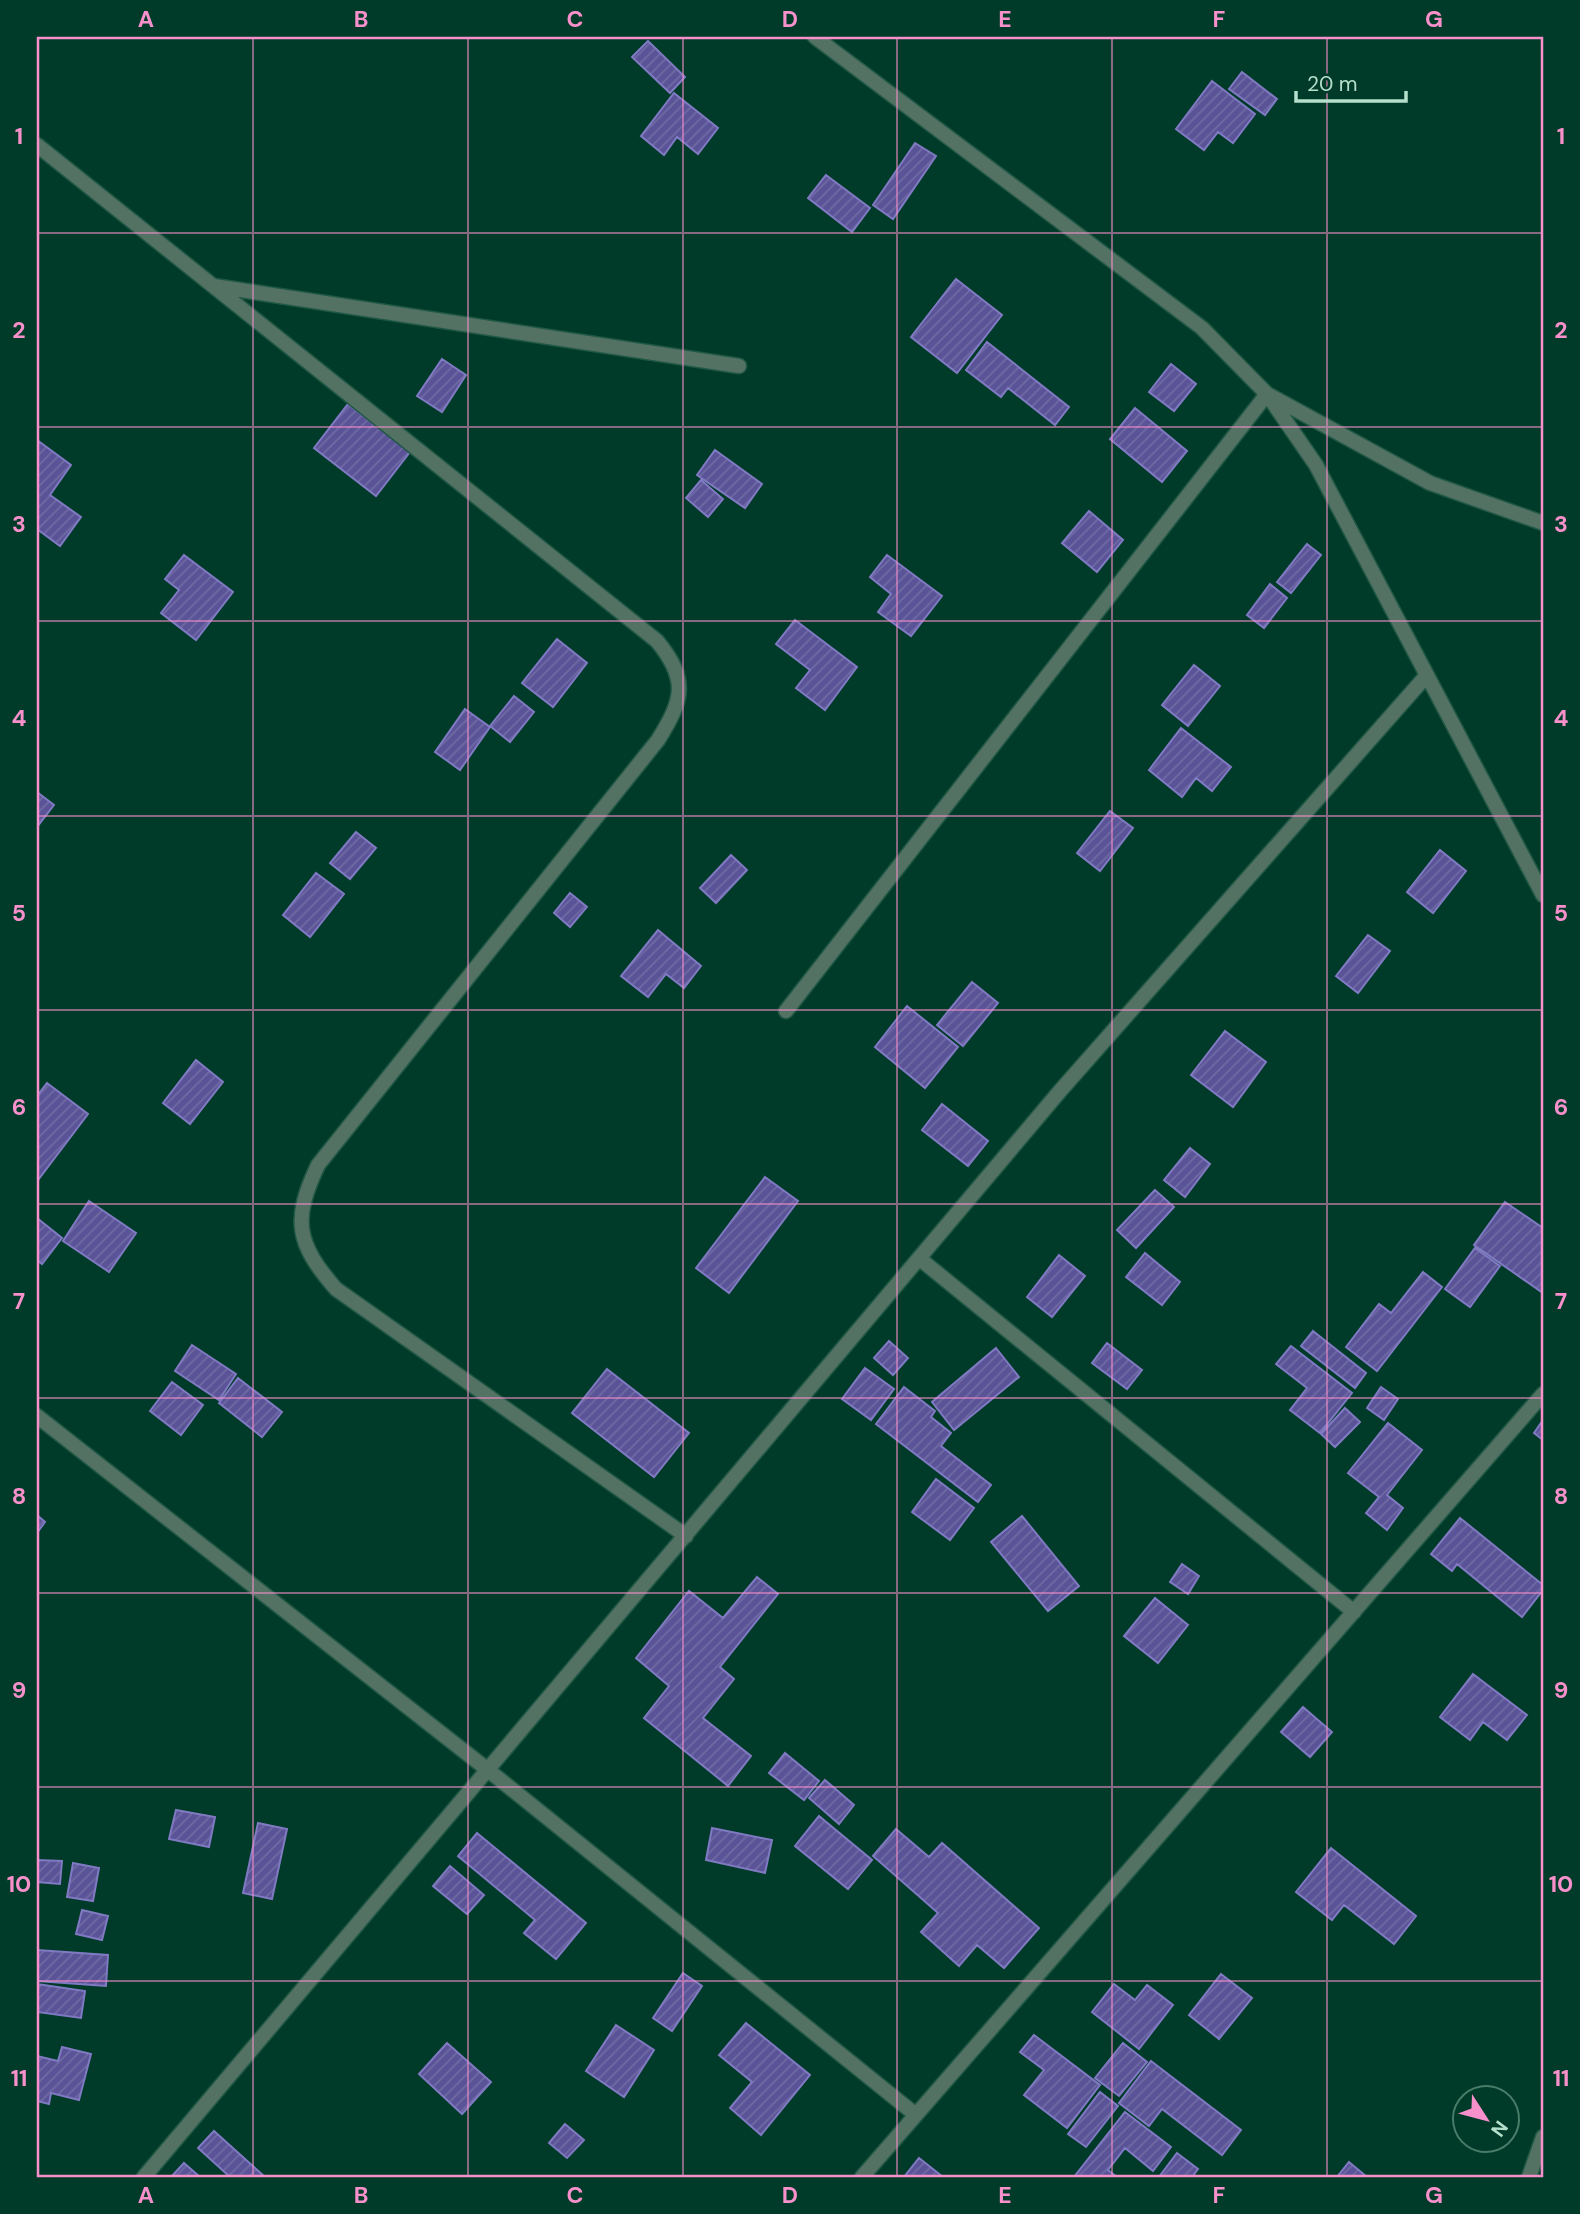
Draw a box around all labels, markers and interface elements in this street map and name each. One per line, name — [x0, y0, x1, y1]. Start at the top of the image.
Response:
text: A — [138, 4, 154, 34]
text: B — [354, 4, 368, 34]
text: C — [567, 4, 583, 34]
text: D — [782, 4, 798, 34]
text: E — [998, 4, 1012, 34]
text: F — [1213, 4, 1226, 34]
text: G — [1425, 4, 1443, 34]
scale bar — [1296, 60, 1407, 104]
text: 20 m — [1307, 70, 1358, 98]
text: 1 — [15, 121, 23, 151]
text: 1 — [1557, 121, 1565, 151]
text: 2 — [12, 315, 26, 345]
text: 2 — [1554, 315, 1568, 345]
text: 3 — [12, 509, 26, 539]
text: 3 — [1554, 509, 1568, 539]
text: 4 — [12, 703, 27, 733]
text: 4 — [1554, 703, 1569, 733]
text: 5 — [12, 898, 26, 928]
text: 5 — [1554, 898, 1568, 928]
text: 6 — [12, 1092, 26, 1122]
text: 6 — [1554, 1092, 1568, 1122]
text: 7 — [13, 1286, 25, 1316]
text: 7 — [1555, 1286, 1567, 1316]
text: 8 — [12, 1481, 26, 1511]
text: 8 — [1554, 1481, 1568, 1511]
text: 9 — [12, 1675, 26, 1705]
text: 9 — [1554, 1675, 1568, 1705]
text: 10 — [7, 1869, 31, 1899]
text: 10 — [1549, 1869, 1573, 1899]
text: 11 — [11, 2063, 27, 2093]
text: 11 — [1553, 2063, 1569, 2093]
north arrow — [1450, 2084, 1520, 2154]
text: N — [1485, 2116, 1514, 2142]
text: A — [138, 2180, 154, 2210]
text: B — [354, 2180, 368, 2210]
text: C — [567, 2180, 583, 2210]
text: D — [782, 2180, 798, 2210]
text: E — [998, 2180, 1012, 2210]
text: F — [1213, 2180, 1226, 2210]
text: G — [1425, 2180, 1443, 2210]

